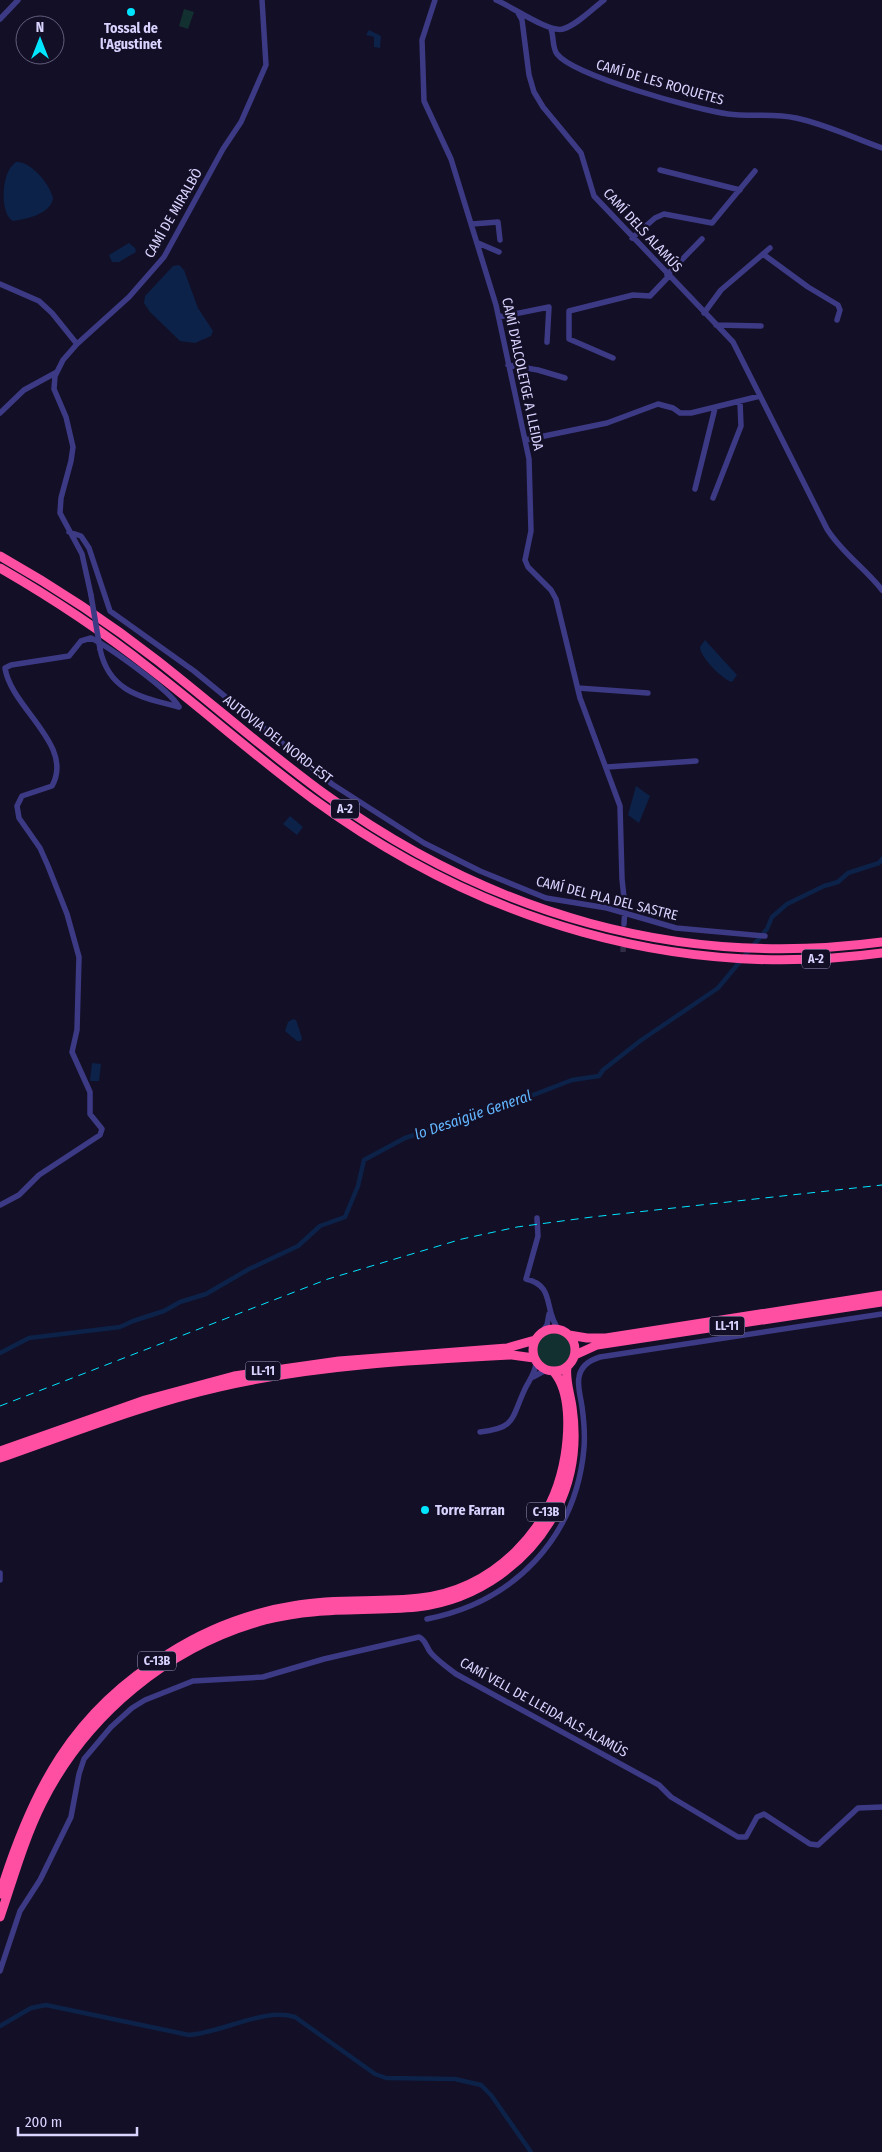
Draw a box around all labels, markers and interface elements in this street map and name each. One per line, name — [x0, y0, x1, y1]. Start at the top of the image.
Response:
marker: Tossal de l'Agustinet — [125, 6, 137, 18]
north arrow — [15, 15, 65, 65]
text: N — [36, 19, 44, 36]
place label: Tossal de l'Agustinet — [100, 20, 163, 53]
street label: CAMÍ DE LES ROQUETES — [594, 55, 726, 109]
street label: CAMÍ DE MIRALBÒ — [140, 165, 206, 261]
street label: CAMÍ DELS ALAMÚS — [599, 184, 687, 276]
street label: CAMÍ D'ALCOLETGE A LLEIDA — [498, 296, 548, 453]
street label: AUTOVIA DEL NORD-EST — [220, 692, 336, 788]
road number: A-2 — [331, 800, 359, 819]
street label: CAMÍ DEL PLA DEL SASTRE — [534, 872, 680, 924]
road number: A-2 — [802, 950, 830, 969]
water label: lo Desaigüe General — [412, 1087, 534, 1143]
road number: LL-11 — [710, 1316, 744, 1335]
road number: LL-11 — [246, 1362, 280, 1380]
place label: Torre Farran — [435, 1502, 505, 1519]
road number: C-13B — [527, 1502, 565, 1521]
marker: Torre Farran — [419, 1504, 431, 1516]
road number: C-13B — [138, 1652, 176, 1670]
street label: CAMÍ VELL DE LLEIDA ALS ALAMÚS — [457, 1653, 631, 1761]
scale bar — [18, 2104, 136, 2136]
text: 200 m — [25, 2113, 62, 2131]

